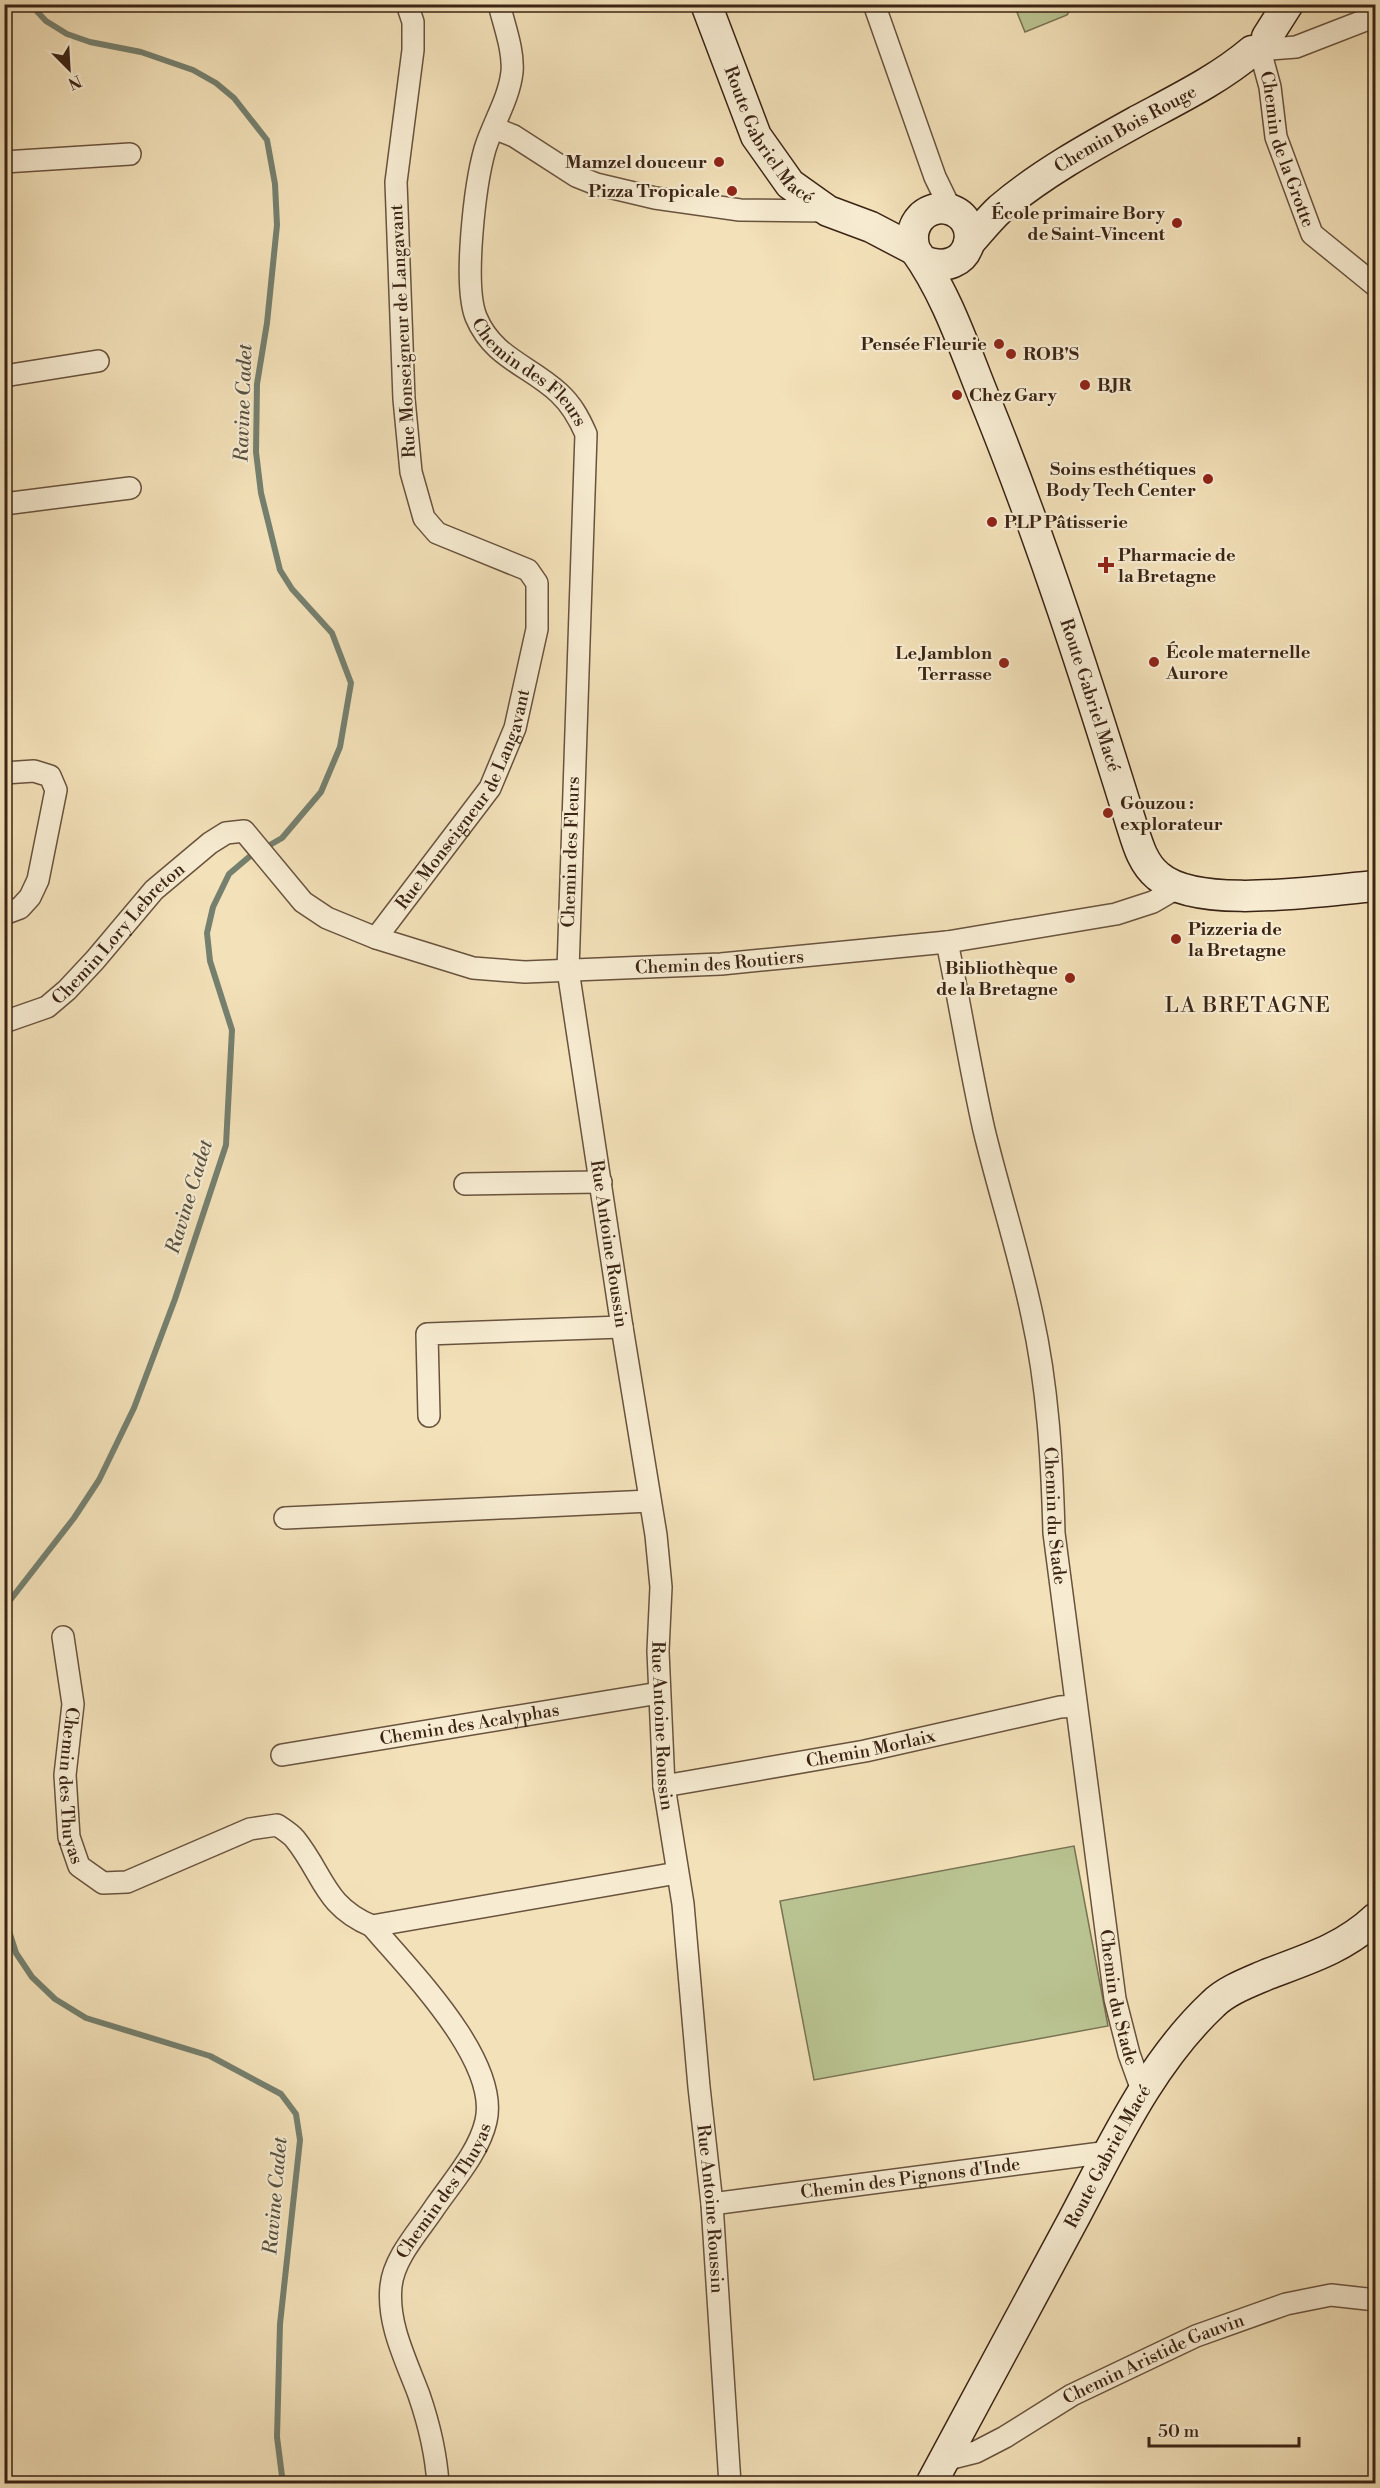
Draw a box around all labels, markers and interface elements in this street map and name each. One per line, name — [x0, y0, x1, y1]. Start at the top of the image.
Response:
north arrow — [39, 39, 99, 99]
street label: Route Gabriel Macé — [719, 63, 819, 209]
street label: Chemin de la Grotte — [1255, 68, 1320, 231]
text: N — [65, 70, 85, 94]
street label: Chemin Bois Rouge — [1050, 80, 1200, 178]
place label: Mamzel douceur — [565, 151, 707, 174]
marker: Mamzel douceur — [712, 155, 726, 169]
place label: Pizza Tropicale — [588, 180, 720, 203]
marker: Pizza Tropicale — [725, 184, 739, 198]
place label: École primaire Bory de Saint-Vincent — [991, 202, 1166, 246]
street label: Rue Monseigneur de Langavant — [385, 203, 421, 459]
marker: École primaire Bory de Saint-Vincent — [1170, 216, 1184, 230]
street label: Chemin des Fleurs — [467, 314, 592, 430]
place label: Pensée Fleurie — [861, 333, 987, 356]
marker: Pensée Fleurie — [992, 337, 1006, 351]
water label: Ravine Cadet — [229, 343, 259, 463]
place label: ROB'S — [1023, 343, 1079, 366]
marker: ROB'S — [1004, 347, 1018, 361]
place label: BJR — [1097, 374, 1132, 397]
marker: BJR — [1078, 378, 1092, 392]
place label: Chez Gary — [969, 384, 1058, 407]
marker: Chez Gary — [950, 388, 964, 402]
place label: Soins esthétiques Body Tech Center — [1046, 458, 1196, 502]
marker: Soins esthétiques Body Tech Center — [1201, 472, 1215, 486]
place label: PLP Pâtisserie — [1004, 511, 1128, 534]
marker: PLP Pâtisserie — [985, 515, 999, 529]
place label: Pharmacie de la Bretagne — [1118, 544, 1236, 588]
marker: Pharmacie de la Bretagne — [1099, 558, 1113, 572]
street label: Route Gabriel Macé — [1055, 615, 1126, 775]
place label: École maternelle Aurore — [1165, 641, 1311, 685]
place label: Le Jamblon Terrasse — [895, 642, 992, 686]
marker: École maternelle Aurore — [1147, 655, 1161, 669]
marker: Le Jamblon Terrasse — [997, 656, 1011, 670]
street label: Rue Monseigneur de Langavant — [390, 686, 535, 914]
street label: Chemin des Fleurs — [557, 776, 585, 928]
place label: Gouzou : explorateur — [1120, 792, 1223, 836]
marker: Gouzou : explorateur — [1101, 806, 1115, 820]
street label: Chemin Lory Lebreton — [47, 857, 190, 1010]
place label: Pizzeria de la Bretagne — [1188, 918, 1287, 962]
marker: Pizzeria de la Bretagne — [1169, 932, 1183, 946]
street label: Chemin des Routiers — [635, 944, 805, 979]
place label: Bibliothèque de la Bretagne — [936, 957, 1058, 1001]
marker: Bibliothèque de la Bretagne — [1063, 971, 1077, 985]
district label: LA BRETAGNE — [1165, 993, 1331, 1019]
water label: Ravine Cadet — [160, 1136, 219, 1258]
street label: Rue Antoine Roussin — [585, 1158, 633, 1330]
street label: Chemin du Stade — [1039, 1446, 1072, 1586]
street label: Rue Antoine Roussin — [646, 1640, 679, 1812]
street label: Chemin des Acalyphas — [378, 1698, 561, 1750]
street label: Chemin des Thuyas — [54, 1706, 89, 1867]
street label: Chemin Morlaix — [804, 1724, 938, 1773]
street label: Chemin du Stade — [1094, 1928, 1144, 2068]
street label: Route Gabriel Macé — [1059, 2081, 1156, 2232]
street label: Chemin des Thuyas — [391, 2120, 496, 2263]
street label: Rue Antoine Roussin — [692, 2123, 729, 2294]
water label: Ravine Cadet — [258, 2136, 294, 2257]
street label: Chemin des Pignons d'Inde — [799, 2152, 1022, 2204]
street label: Chemin Aristide Gauvin — [1058, 2308, 1247, 2410]
scale bar — [1149, 2410, 1299, 2448]
text: 50 m — [1158, 2420, 1200, 2443]

